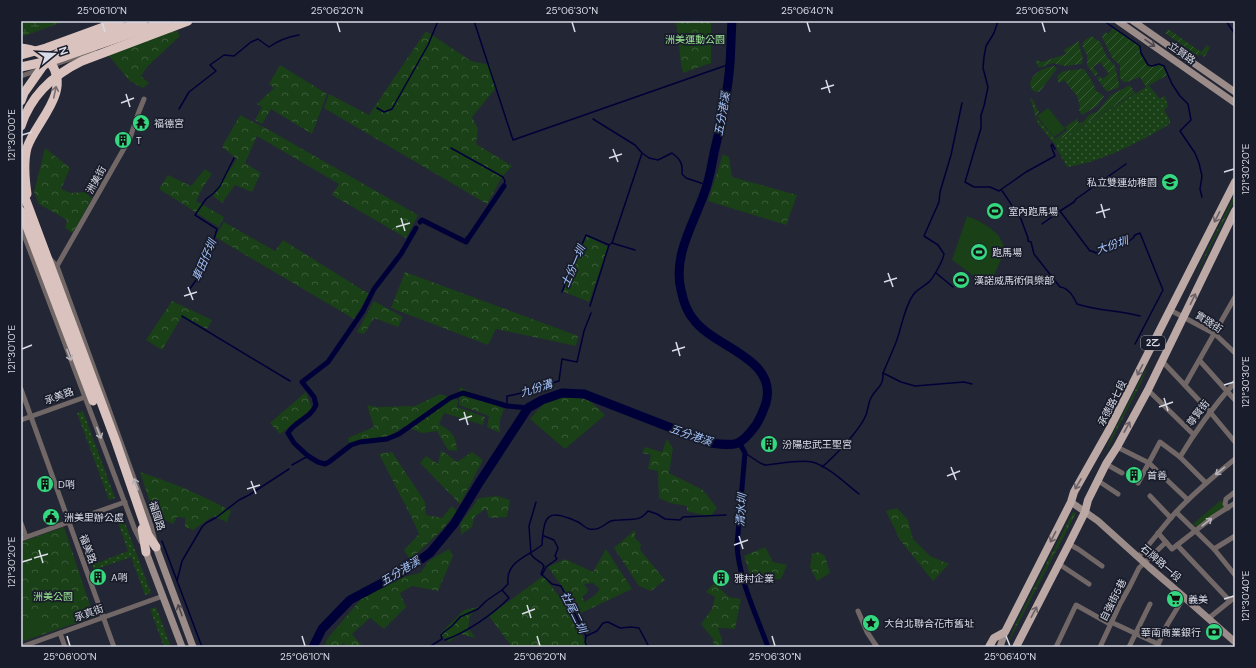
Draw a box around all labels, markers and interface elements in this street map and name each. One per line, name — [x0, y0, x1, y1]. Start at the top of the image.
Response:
text: 25°06'10"N — [77, 4, 127, 17]
text: 25°06'20"N — [311, 4, 363, 17]
text: 25°06'30"N — [546, 4, 598, 17]
text: 25°06'40"N — [781, 4, 833, 17]
text: 25°06'50"N — [1016, 4, 1068, 17]
park label: 洲美運動公園 — [665, 33, 725, 46]
north arrow — [34, 34, 74, 74]
one-way arrow — [1145, 39, 1156, 47]
street label: 立賢路 — [1166, 39, 1198, 67]
text: N — [56, 45, 71, 57]
one-way arrow — [52, 86, 60, 99]
water label: 五分港溪 — [711, 89, 733, 137]
text: 121°30'00"E — [5, 109, 18, 161]
temple icon: 福德宮 — [131, 113, 151, 133]
place label: 福德宮 — [154, 117, 184, 130]
building icon: T — [113, 130, 133, 150]
place label: T — [136, 134, 142, 147]
text: 121°30'20"E — [1239, 143, 1252, 194]
street label: 洲美街 — [83, 164, 109, 196]
school or university icon: 私立雙連幼稚園 — [1160, 172, 1180, 192]
place label: 私立雙連幼稚園 — [1087, 176, 1157, 189]
sports icon: 室內跑馬場 — [985, 201, 1005, 221]
place label: 室內跑馬場 — [1008, 205, 1058, 218]
one-way arrow — [1213, 210, 1220, 222]
water label: 大份圳 — [1094, 233, 1132, 257]
water label: 車田仔圳 — [189, 235, 220, 283]
water label: 土份一圳 — [558, 241, 589, 289]
sports icon: 跑馬場 — [969, 242, 989, 262]
place label: 跑馬場 — [992, 246, 1022, 259]
sports icon: 漢諾威馬術俱樂部 — [951, 270, 971, 290]
place label: 漢諾威馬術俱樂部 — [974, 274, 1054, 287]
one-way arrow — [1190, 293, 1197, 305]
street label: 實踐街 — [1193, 308, 1225, 336]
text: 121°30'10"E — [5, 325, 18, 373]
road number: 2乙 — [1141, 336, 1165, 350]
one-way arrow — [66, 349, 74, 361]
text: 121°30'30"E — [1239, 356, 1252, 408]
one-way arrow — [1135, 364, 1143, 376]
water label: 九份溝 — [518, 376, 556, 400]
street label: 承德路七段 — [1095, 378, 1129, 428]
street label: 承美路 — [43, 385, 75, 407]
street label: 尊賢街 — [1184, 397, 1212, 429]
water label: 五分港溪 — [668, 421, 716, 449]
one-way arrow — [1124, 421, 1132, 433]
one-way arrow — [95, 427, 103, 439]
building icon: 汾陽忠武王聖宮 — [759, 434, 779, 454]
place label: 汾陽忠武王聖宮 — [782, 438, 852, 451]
building icon: 首善 — [1124, 465, 1144, 485]
one-way arrow — [1215, 467, 1226, 475]
place label: 首善 — [1147, 469, 1167, 482]
building icon: D哨 — [35, 474, 55, 494]
one-way arrow — [132, 477, 139, 490]
place label: D哨 — [58, 478, 75, 491]
one-way arrow — [1073, 478, 1081, 490]
water label: 清水圳 — [733, 491, 749, 527]
street label: 福國路 — [146, 500, 168, 532]
public building icon: 洲美里辦公處 — [41, 507, 61, 527]
place label: 洲美里辦公處 — [64, 511, 124, 524]
one-way arrow — [1202, 518, 1213, 527]
one-way arrow — [1049, 531, 1056, 543]
street label: 福美路 — [77, 533, 99, 565]
text: 121°30'20"E — [5, 536, 18, 587]
street label: 石牌路一段 — [1138, 542, 1184, 584]
water label: 五分港溪 — [378, 553, 424, 588]
building icon: A哨 — [88, 567, 108, 587]
building icon: 雅村企業 — [711, 568, 731, 588]
text: 121°30'40"E — [1239, 570, 1252, 621]
place label: A哨 — [111, 571, 128, 584]
place label: 雅村企業 — [734, 572, 774, 585]
street label: 自強街5巷 — [1097, 577, 1129, 623]
water label: 社尾二圳 — [558, 589, 591, 637]
supermarket icon: 義美 — [1165, 589, 1185, 609]
park label: 洲美公園 — [33, 590, 73, 603]
place label: 義美 — [1188, 593, 1208, 606]
street label: 承真街 — [73, 602, 105, 624]
one-way arrow — [175, 605, 183, 617]
one-way arrow — [1030, 607, 1038, 619]
place icon: 大台北聯合花市舊址 — [861, 613, 881, 633]
place label: 大台北聯合花市舊址 — [884, 617, 974, 630]
bank icon: 華南商業銀行 — [1204, 622, 1224, 642]
place label: 華南商業銀行 — [1141, 626, 1201, 639]
text: 25°06'00"N — [43, 650, 97, 663]
text: 25°06'10"N — [280, 650, 330, 663]
text: 25°06'20"N — [514, 650, 566, 663]
text: 25°06'30"N — [749, 650, 801, 663]
text: 25°06'40"N — [984, 650, 1036, 663]

